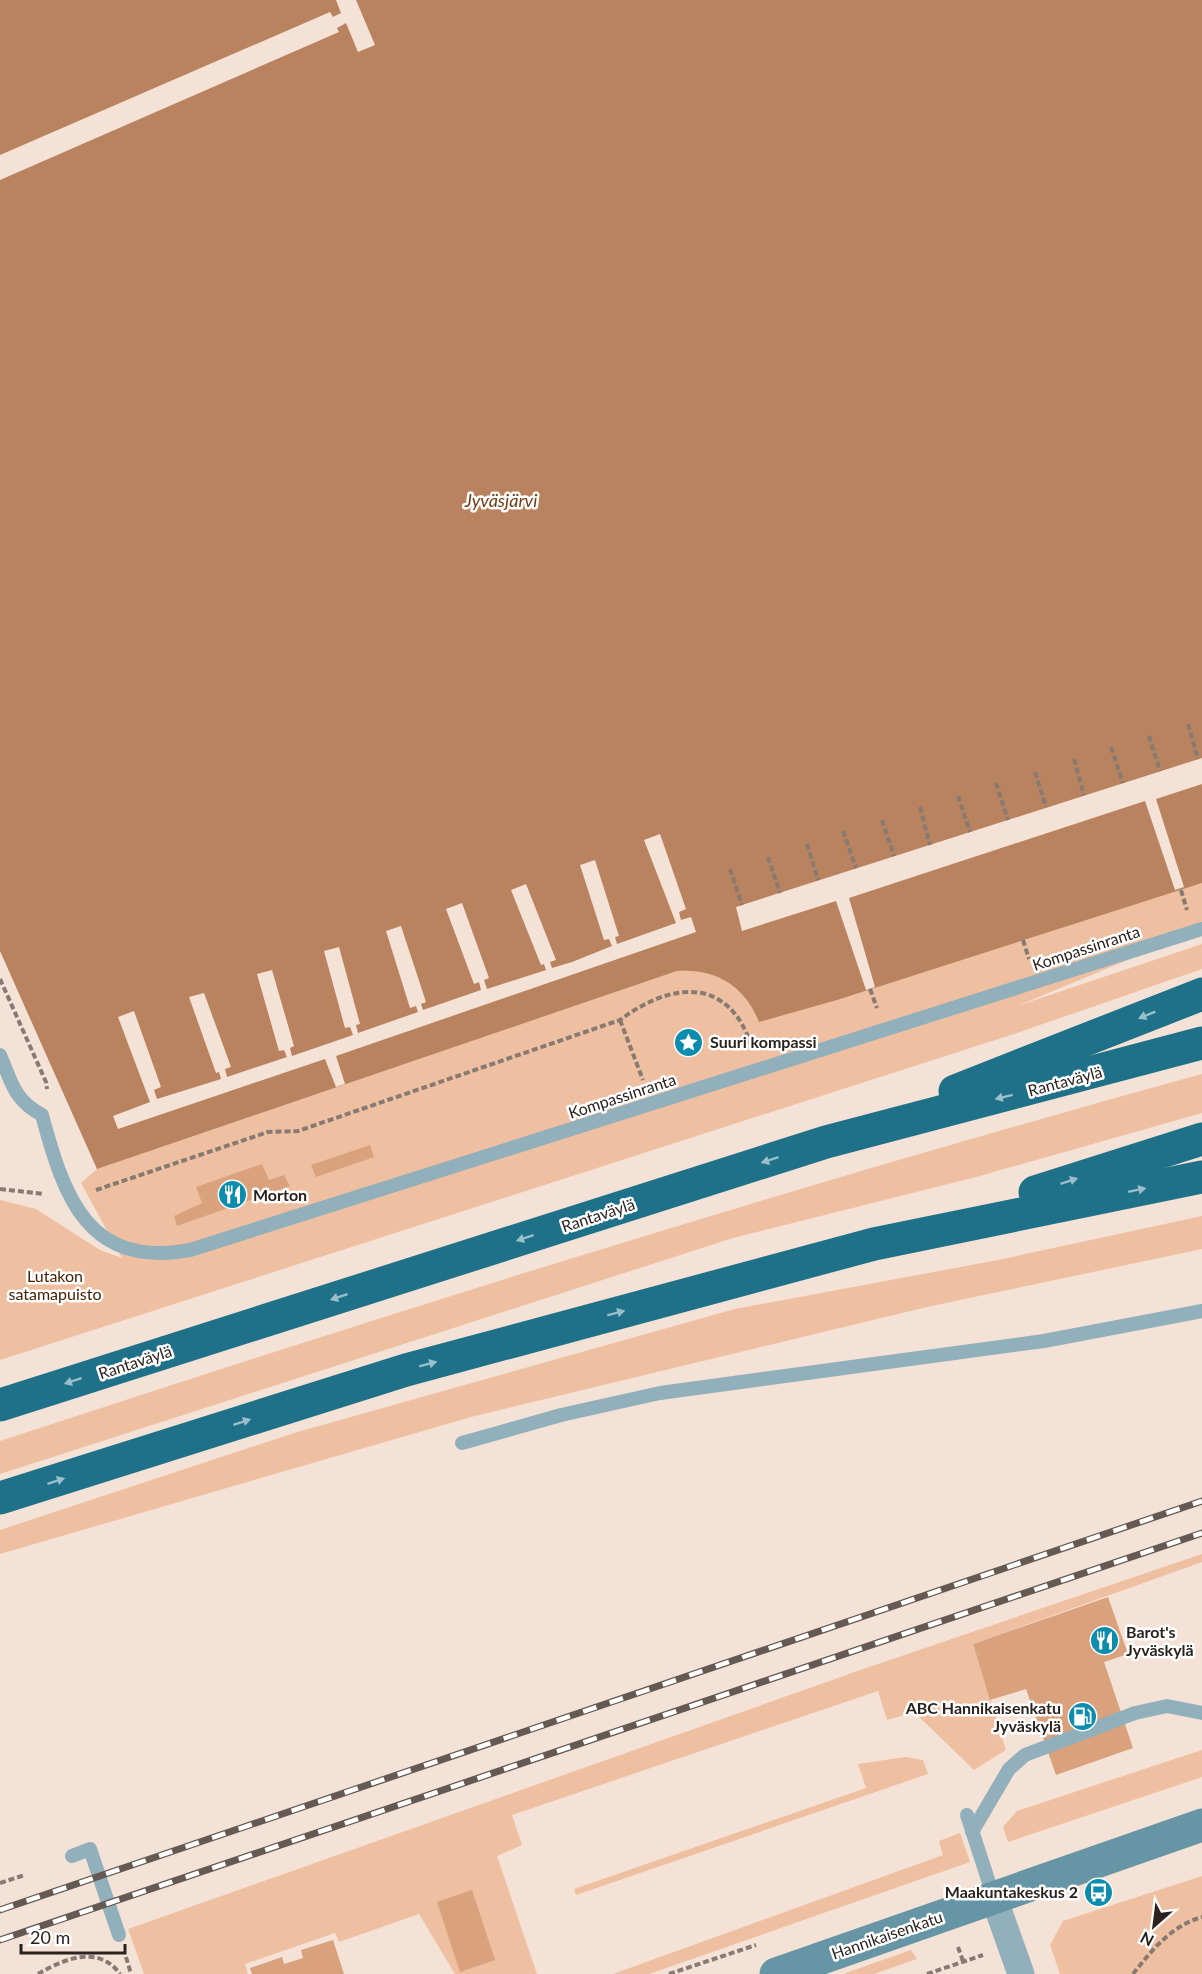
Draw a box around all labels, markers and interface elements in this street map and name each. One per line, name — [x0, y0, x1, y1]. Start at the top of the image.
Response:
water label: Jyväsjärvi — [464, 489, 537, 511]
street label: Kompassinranta — [1030, 921, 1142, 974]
one-way arrow — [1138, 1010, 1156, 1020]
place icon: Suuri kompassi — [673, 1026, 705, 1058]
place label: Suuri kompassi — [710, 1032, 817, 1051]
street label: Rantaväylä — [1026, 1062, 1104, 1100]
street label: Kompassinranta — [566, 1069, 678, 1122]
one-way arrow — [995, 1092, 1013, 1102]
one-way arrow — [761, 1156, 779, 1165]
one-way arrow — [1060, 1176, 1078, 1186]
restaurant icon: Morton — [216, 1179, 248, 1211]
place label: Morton — [253, 1185, 307, 1204]
one-way arrow — [1127, 1185, 1146, 1194]
street label: Rantaväylä — [559, 1194, 637, 1235]
one-way arrow — [516, 1234, 534, 1243]
park label: Lutakon satamapuisto — [9, 1266, 102, 1303]
one-way arrow — [330, 1293, 348, 1302]
one-way arrow — [607, 1308, 625, 1317]
street label: Rantaväylä — [96, 1341, 174, 1382]
one-way arrow — [419, 1358, 437, 1368]
one-way arrow — [64, 1377, 82, 1387]
one-way arrow — [233, 1416, 251, 1426]
one-way arrow — [47, 1475, 65, 1485]
place label: Barot's Jyväskylä — [1126, 1622, 1194, 1659]
restaurant icon: Barot's Jyväskylä — [1089, 1625, 1121, 1657]
place label: ABC Hannikaisenkatu Jyväskylä — [905, 1698, 1061, 1735]
fuel station icon: ABC Hannikaisenkatu Jyväskylä — [1066, 1701, 1098, 1733]
bus stop icon: Maakuntakeskus 2 — [1083, 1876, 1115, 1908]
place label: Maakuntakeskus 2 — [945, 1882, 1078, 1901]
north arrow — [1124, 1896, 1184, 1956]
street label: Hannikaisenkatu — [829, 1907, 945, 1962]
scale bar — [21, 1917, 124, 1955]
text: 20 m — [30, 1926, 70, 1948]
text: N — [1137, 1928, 1157, 1951]

